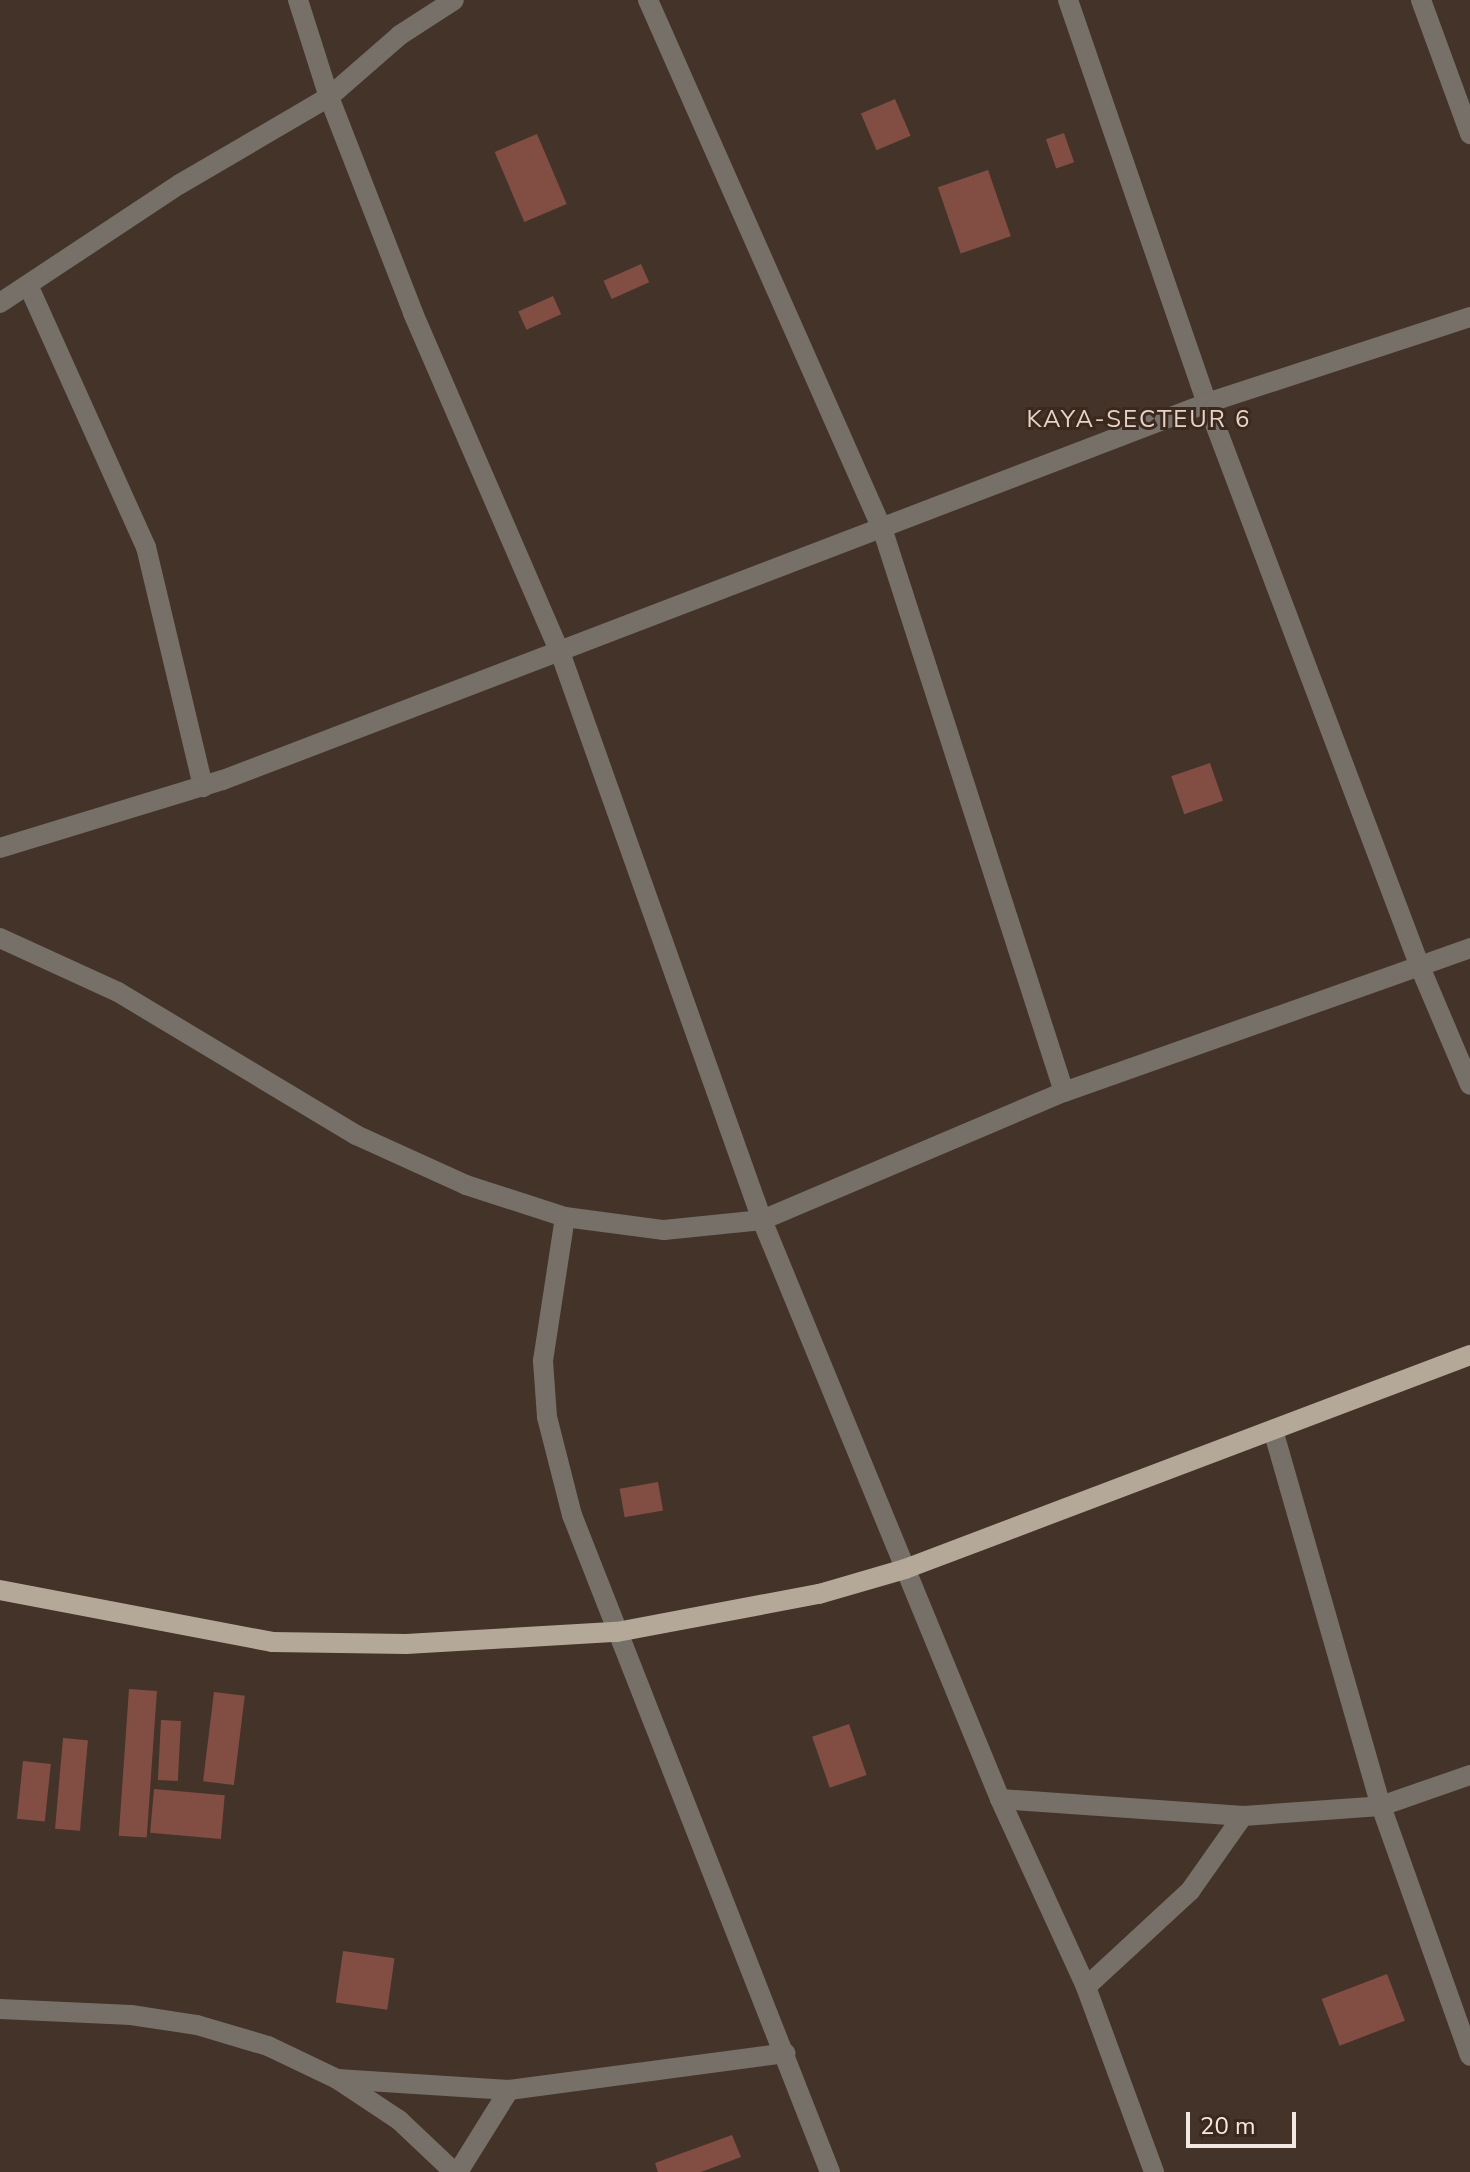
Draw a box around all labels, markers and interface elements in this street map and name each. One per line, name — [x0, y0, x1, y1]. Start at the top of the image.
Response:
district label: KAYA-SECTEUR 6 — [1027, 406, 1251, 434]
scale bar — [1190, 2096, 1300, 2146]
text: 20 m — [1200, 2110, 1256, 2142]

